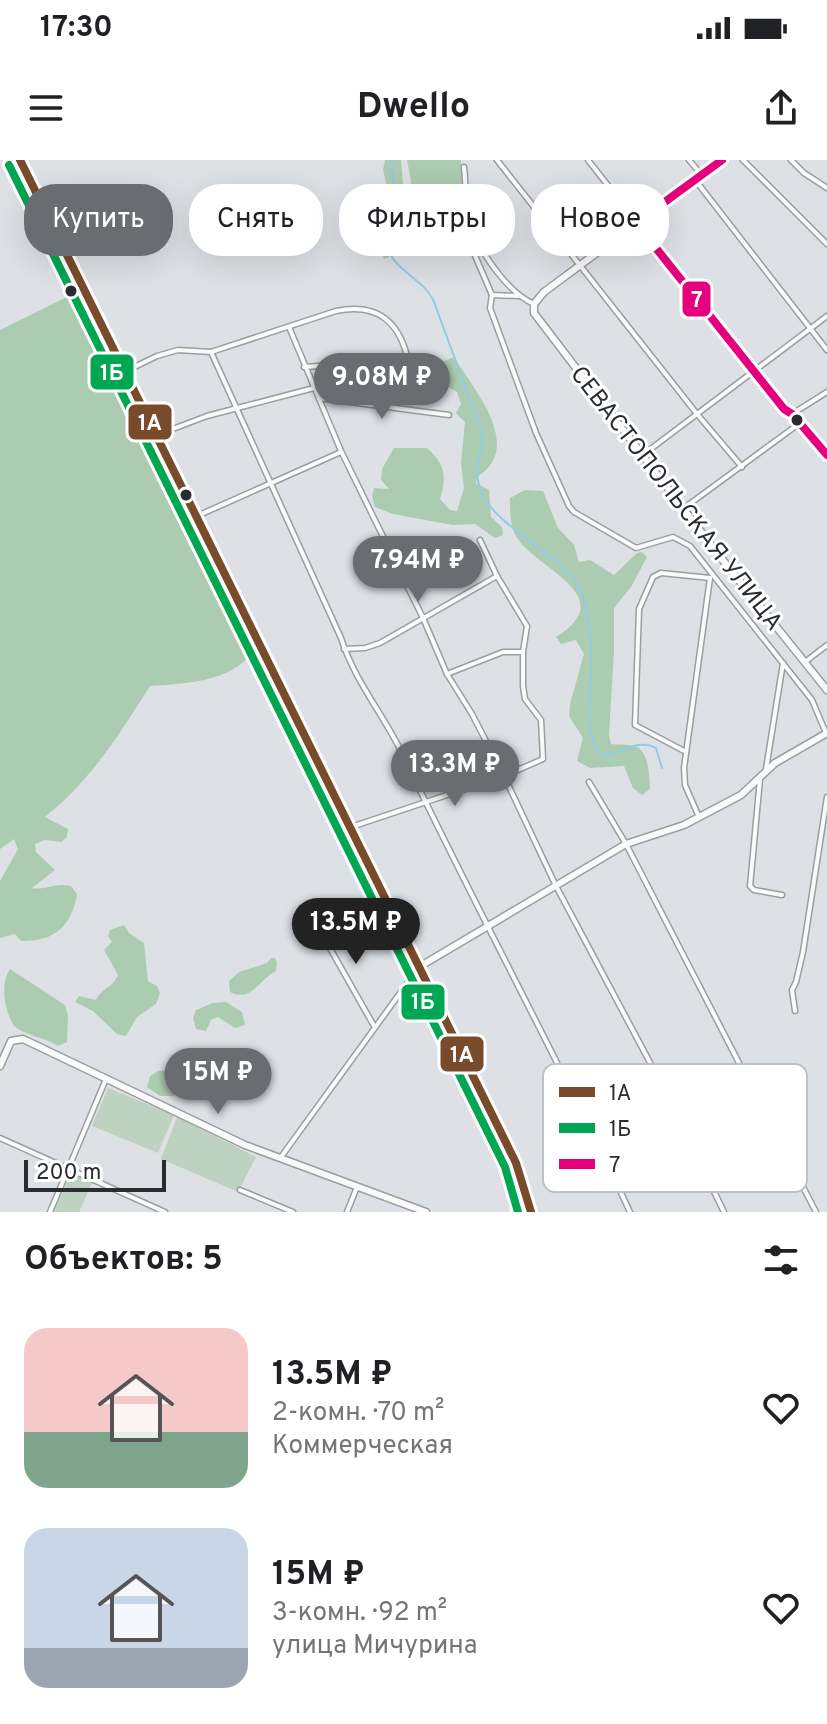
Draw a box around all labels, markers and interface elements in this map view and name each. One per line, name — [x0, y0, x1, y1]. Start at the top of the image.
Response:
text: 17:30 — [40, 10, 113, 47]
text: Dwello — [357, 85, 470, 131]
icon: menu — [24, 86, 68, 130]
icon: share — [759, 86, 803, 130]
chip: Купить — [24, 184, 173, 256]
chip: Снять — [189, 184, 323, 256]
chip: Фильтры — [339, 184, 515, 256]
chip: Новое — [531, 184, 669, 256]
line badge: 7 — [681, 280, 712, 318]
unlabelled marker — [63, 283, 79, 299]
text: 7 — [691, 288, 703, 315]
line badge: 1Б — [89, 353, 135, 391]
pin: 9.08M ₽ — [308, 353, 456, 421]
text: 1Б — [100, 361, 124, 388]
street label: СЕВАСТОПОЛЬСКАЯ УЛИЦА — [563, 361, 788, 638]
text: 9.08M ₽ — [332, 362, 432, 395]
line badge: 1А — [127, 403, 173, 441]
text: 1А — [138, 411, 162, 438]
unlabelled marker — [789, 412, 805, 428]
unlabelled marker — [178, 487, 194, 503]
pin: 7.94M ₽ — [344, 536, 492, 604]
text: 7.94M ₽ — [371, 545, 465, 578]
pin: 13.3M ₽ — [381, 740, 529, 808]
text: 13.3M ₽ — [409, 749, 501, 782]
pin: 13.5M ₽ — [282, 898, 430, 966]
text: 13.5M ₽ — [310, 907, 402, 940]
line badge: 1Б — [400, 983, 446, 1021]
text: 1Б — [411, 990, 435, 1017]
line badge: 1А — [439, 1035, 485, 1073]
text: 1А — [450, 1043, 474, 1070]
pin: 15M ₽ — [162, 1048, 274, 1116]
text: 15M ₽ — [183, 1057, 253, 1090]
legend — [543, 1064, 807, 1192]
text: 1А — [609, 1081, 631, 1108]
text: 1Б — [609, 1117, 632, 1144]
text: 7 — [609, 1153, 620, 1180]
scale bar — [24, 1156, 166, 1192]
text: 200 m — [36, 1160, 101, 1187]
icon: filters — [759, 1238, 803, 1282]
text: Объектов: 5 — [24, 1239, 223, 1282]
text: 13.5M ₽ — [272, 1354, 393, 1397]
icon: home — [88, 1360, 184, 1456]
icon: heart — [759, 1386, 803, 1430]
text: 2-комн. · 70 m² — [272, 1397, 445, 1430]
text: Коммерческая — [272, 1430, 453, 1463]
text: 15M ₽ — [272, 1554, 365, 1597]
icon: home — [88, 1560, 184, 1656]
icon: heart — [759, 1586, 803, 1630]
text: 3-комн. · 92 m² — [272, 1597, 447, 1630]
text: улица Мичурина — [272, 1630, 478, 1663]

